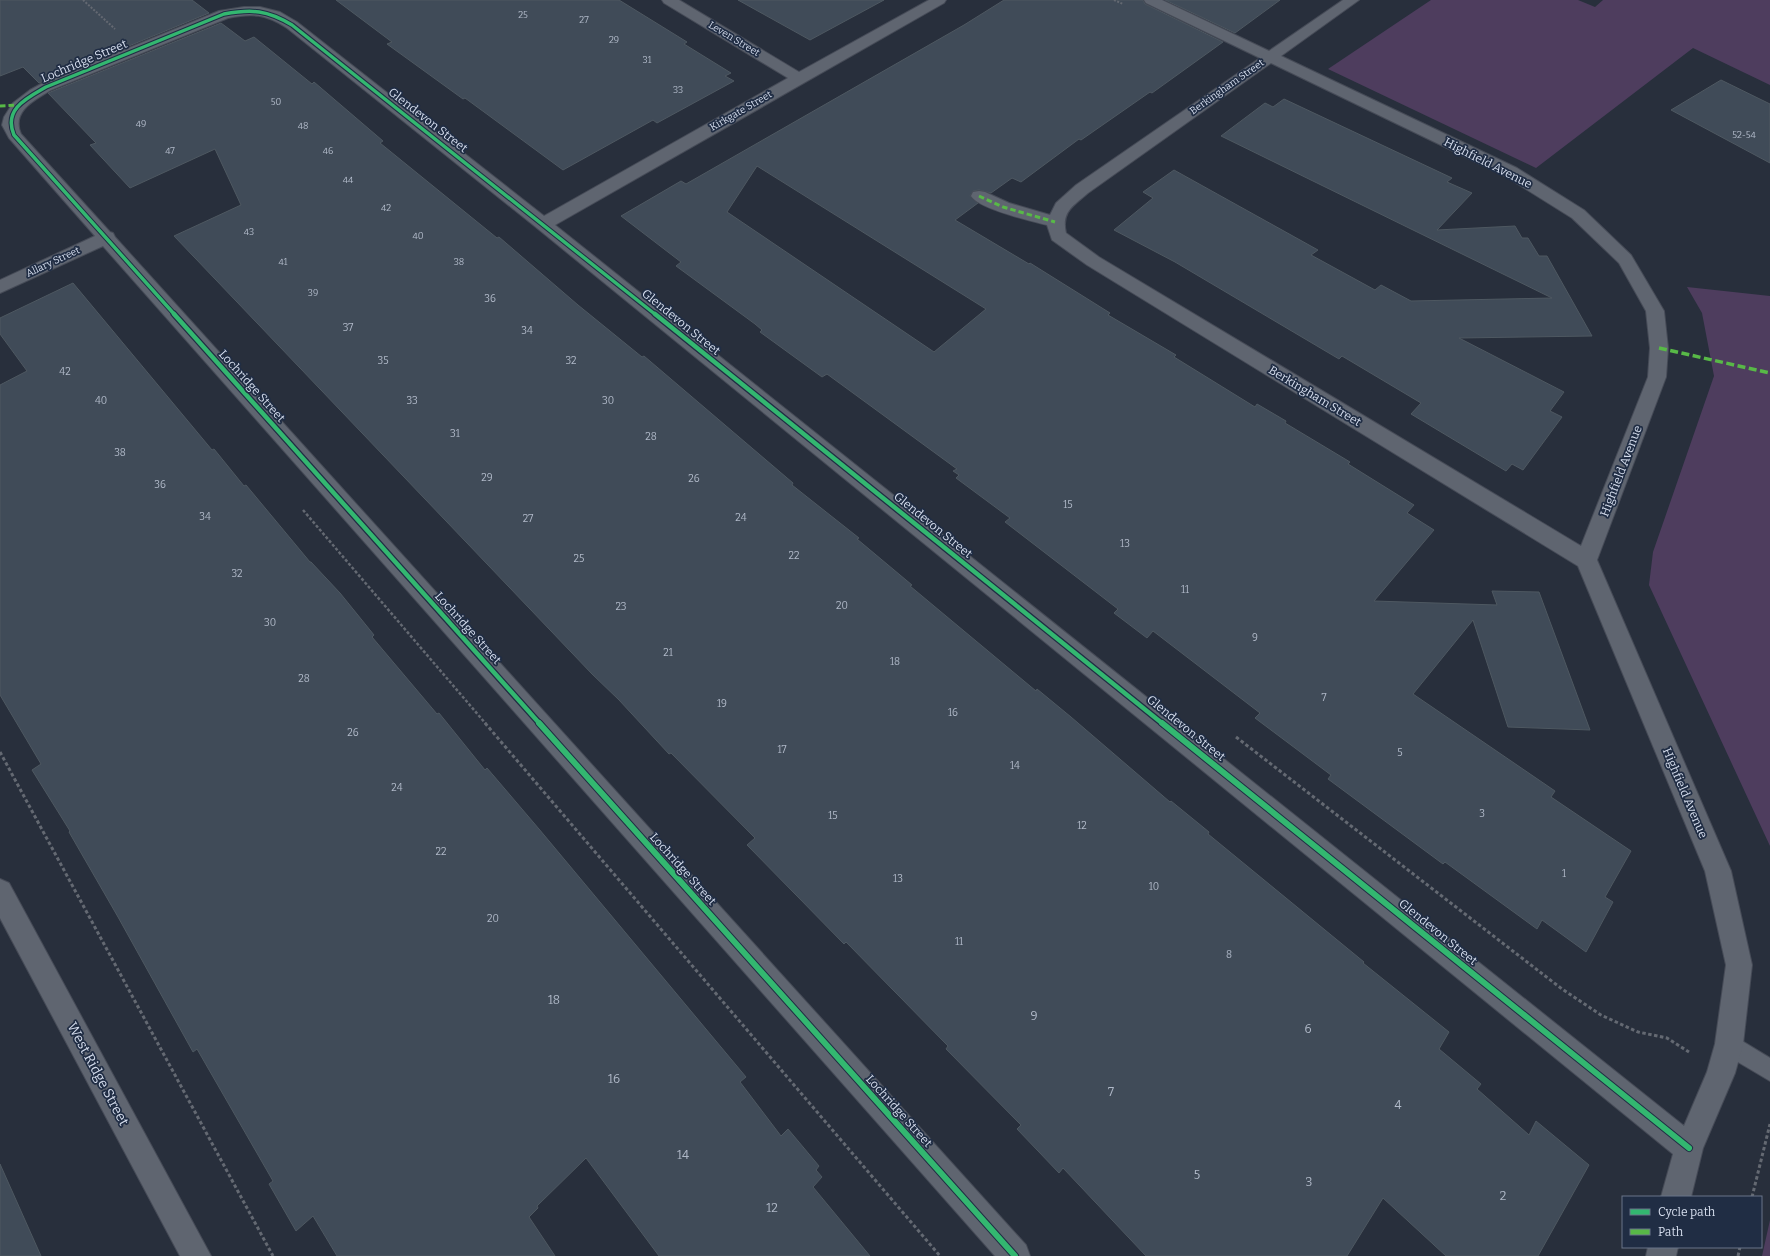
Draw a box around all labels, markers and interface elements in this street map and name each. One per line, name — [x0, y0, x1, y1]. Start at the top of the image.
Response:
house number: 25 — [518, 10, 528, 20]
house number: 27 — [579, 15, 589, 25]
street label: Leven Street — [706, 19, 762, 59]
house number: 29 — [609, 35, 619, 45]
street label: Lochridge Street — [39, 36, 130, 85]
house number: 31 — [643, 55, 652, 65]
street label: Berkingham Street — [1188, 57, 1267, 117]
street label: Glendevon Street — [386, 85, 471, 156]
house number: 33 — [673, 85, 683, 95]
street label: Kirkgate Street — [708, 88, 774, 134]
house number: 50 — [271, 97, 282, 107]
house number: 49 — [136, 119, 146, 129]
house number: 48 — [298, 121, 308, 131]
house number: 52-54 — [1732, 130, 1756, 140]
street label: Highfield Avenue — [1442, 135, 1534, 191]
house number: 47 — [165, 146, 175, 156]
house number: 46 — [323, 146, 333, 156]
house number: 44 — [343, 175, 354, 185]
house number: 42 — [381, 203, 391, 213]
house number: 43 — [244, 227, 254, 237]
house number: 40 — [412, 231, 424, 241]
street label: Allary Street — [24, 244, 82, 280]
house number: 41 — [279, 257, 288, 267]
house number: 38 — [454, 257, 464, 267]
street label: Glendevon Street — [639, 286, 723, 358]
house number: 39 — [308, 288, 318, 298]
house number: 36 — [484, 293, 496, 305]
house number: 37 — [343, 322, 353, 334]
house number: 34 — [521, 325, 533, 337]
street label: Lochridge Street — [216, 347, 288, 425]
house number: 35 — [377, 355, 389, 367]
house number: 32 — [565, 355, 577, 367]
street label: Berkingham Street — [1266, 363, 1364, 429]
house number: 42 — [59, 366, 71, 378]
house number: 40 — [95, 395, 107, 407]
house number: 33 — [406, 395, 418, 407]
house number: 30 — [602, 395, 614, 407]
street label: Highfield Avenue — [1597, 423, 1645, 519]
house number: 31 — [450, 428, 460, 440]
house number: 28 — [645, 431, 657, 443]
house number: 38 — [114, 447, 126, 459]
house number: 29 — [481, 472, 493, 484]
house number: 26 — [688, 473, 700, 485]
house number: 36 — [154, 479, 166, 491]
street label: Glendevon Street — [891, 489, 975, 561]
house number: 15 — [1063, 499, 1073, 511]
house number: 34 — [199, 511, 211, 523]
house number: 24 — [735, 512, 747, 524]
house number: 27 — [523, 513, 533, 525]
house number: 13 — [1120, 538, 1130, 550]
house number: 22 — [789, 550, 799, 562]
house number: 25 — [574, 553, 584, 565]
house number: 32 — [231, 568, 243, 580]
house number: 11 — [1181, 584, 1189, 596]
street label: Lochridge Street — [432, 589, 504, 667]
house number: 20 — [836, 600, 848, 612]
house number: 23 — [615, 601, 627, 613]
house number: 30 — [264, 617, 276, 629]
house number: 9 — [1252, 632, 1258, 644]
house number: 21 — [663, 647, 673, 659]
house number: 18 — [890, 656, 900, 668]
house number: 28 — [298, 673, 310, 685]
street label: Glendevon Street — [1144, 692, 1228, 764]
house number: 7 — [1321, 692, 1327, 704]
house number: 19 — [717, 698, 727, 710]
house number: 16 — [948, 707, 958, 719]
house number: 26 — [347, 727, 359, 739]
house number: 17 — [778, 744, 786, 756]
street label: Highfield Avenue — [1660, 746, 1710, 840]
house number: 5 — [1397, 747, 1403, 759]
house number: 14 — [1010, 760, 1020, 772]
house number: 24 — [391, 782, 403, 794]
house number: 3 — [1479, 808, 1485, 820]
house number: 15 — [828, 810, 838, 822]
house number: 12 — [1077, 820, 1087, 832]
street label: Lochridge Street — [647, 830, 719, 908]
house number: 22 — [436, 846, 446, 858]
house number: 1 — [1562, 868, 1566, 880]
house number: 13 — [893, 873, 903, 885]
house number: 10 — [1149, 881, 1159, 893]
street label: Glendevon Street — [1396, 896, 1480, 968]
house number: 20 — [487, 913, 499, 925]
house number: 11 — [955, 936, 963, 948]
house number: 8 — [1226, 949, 1232, 961]
house number: 18 — [548, 993, 560, 1007]
house number: 9 — [1030, 1009, 1038, 1023]
street label: West Ridge Street — [64, 1019, 132, 1129]
house number: 6 — [1304, 1022, 1312, 1036]
house number: 16 — [608, 1072, 620, 1086]
street label: Lochridge Street — [863, 1072, 935, 1150]
house number: 7 — [1108, 1085, 1114, 1099]
house number: 4 — [1394, 1098, 1402, 1112]
house number: 14 — [677, 1148, 689, 1162]
house number: 5 — [1194, 1168, 1200, 1182]
house number: 3 — [1306, 1175, 1313, 1189]
house number: 2 — [1500, 1189, 1506, 1203]
legend — [1622, 1196, 1762, 1248]
house number: 12 — [766, 1201, 778, 1215]
text: Cycle path — [1658, 1205, 1716, 1219]
text: Path — [1658, 1225, 1684, 1239]

